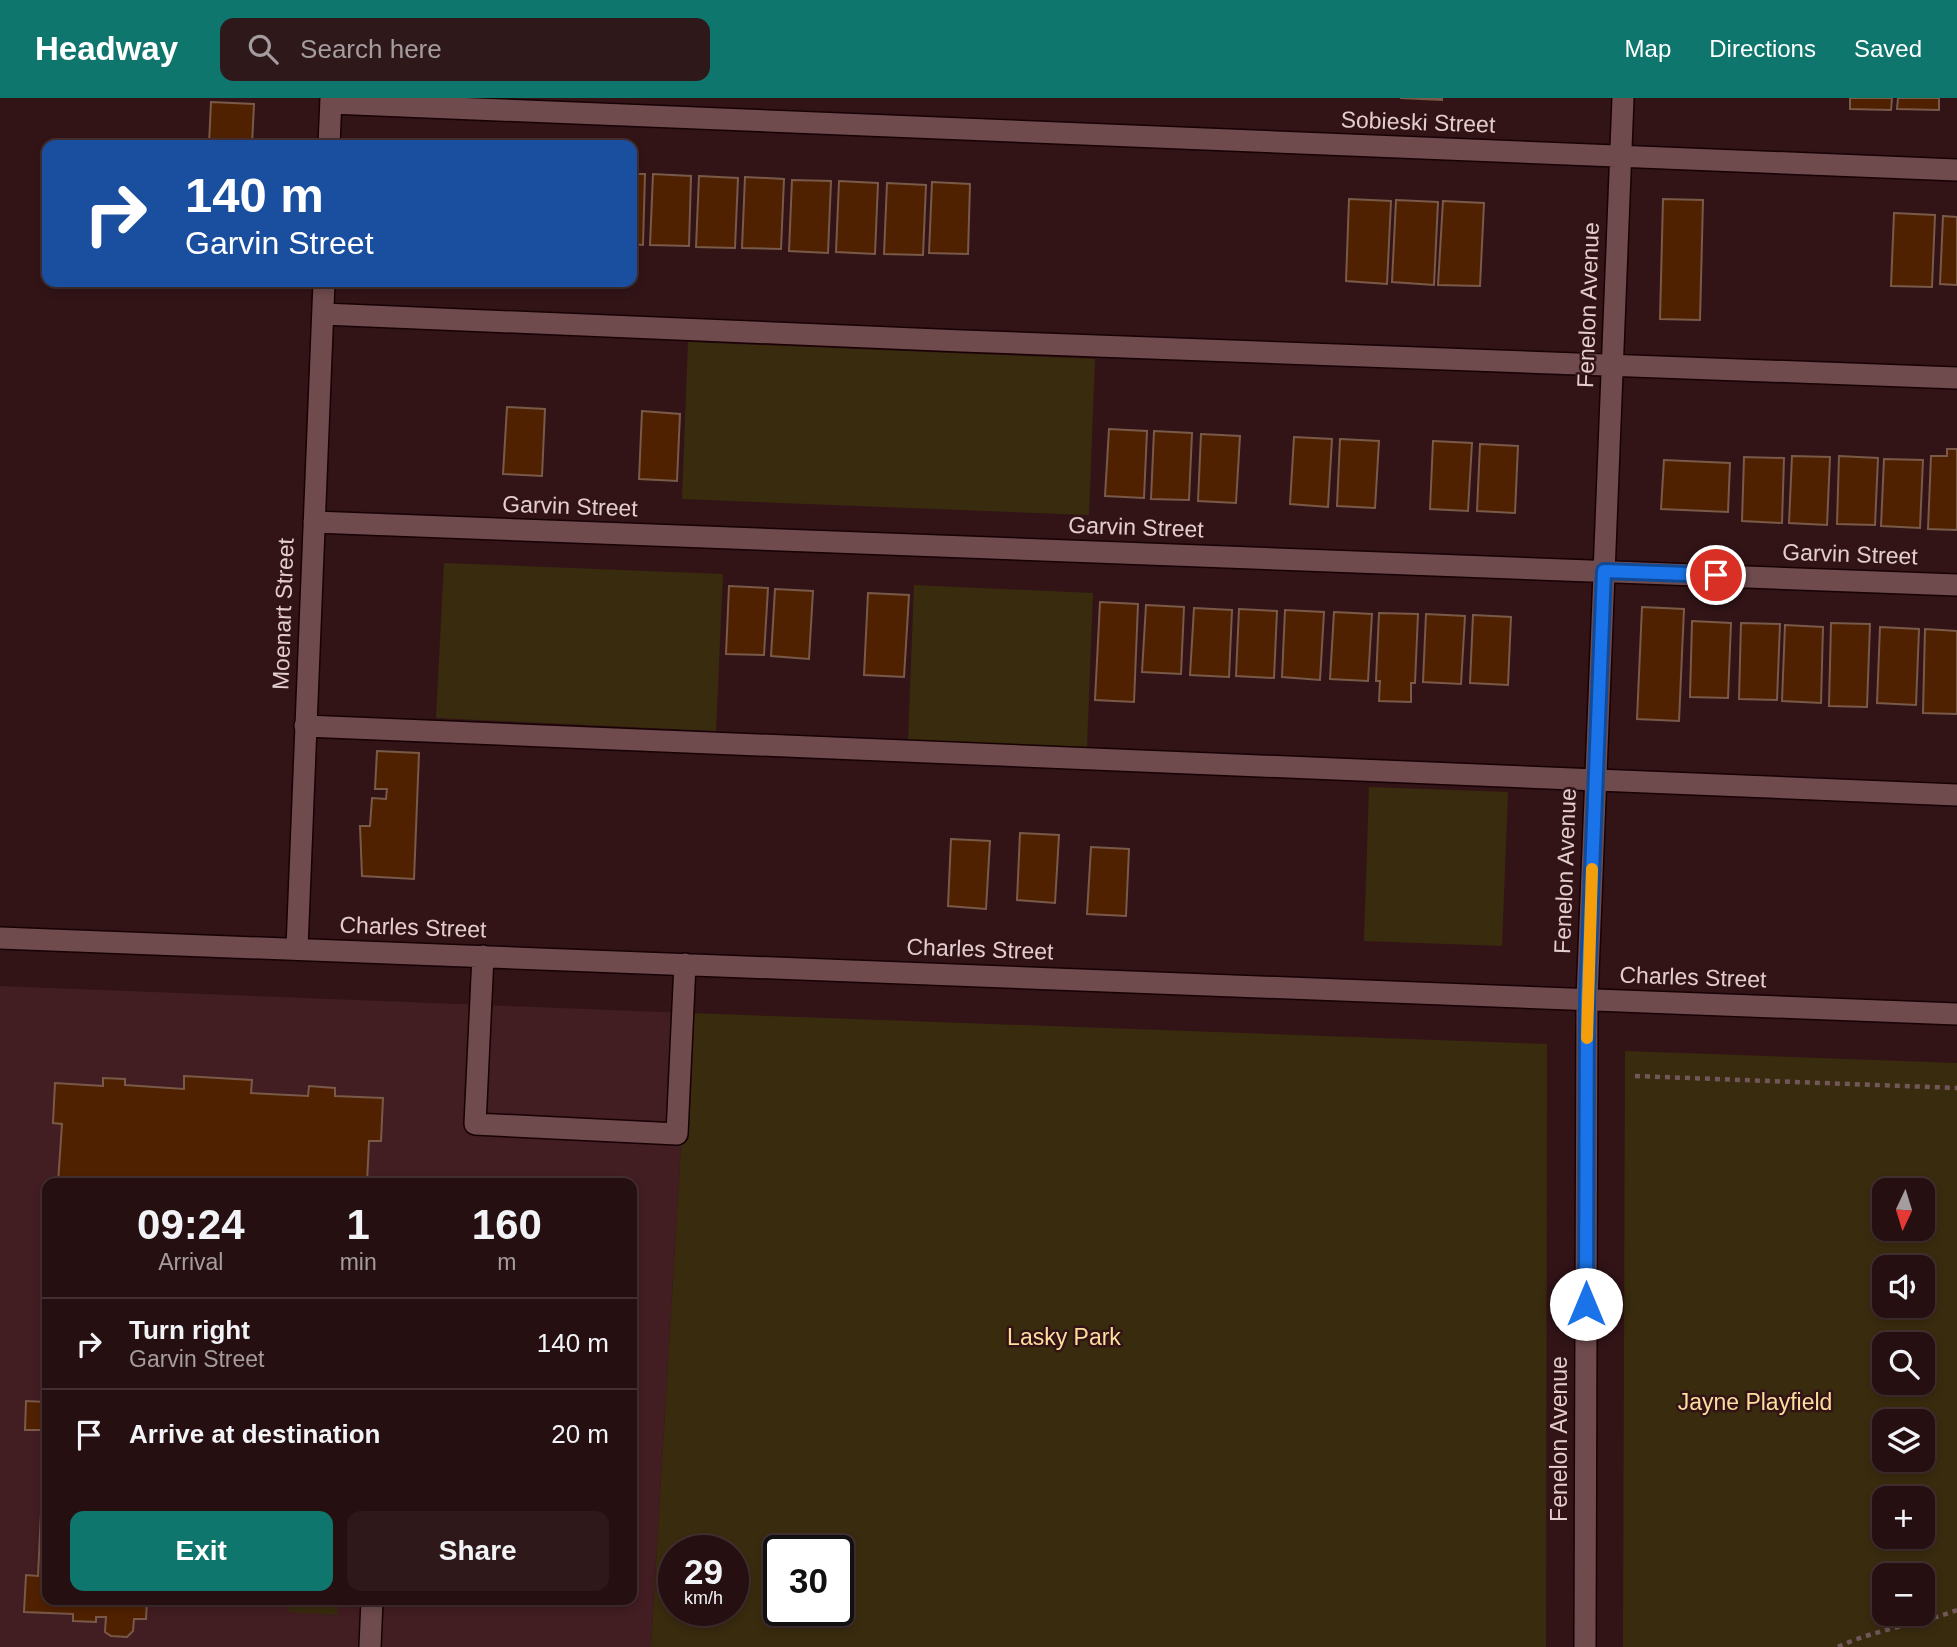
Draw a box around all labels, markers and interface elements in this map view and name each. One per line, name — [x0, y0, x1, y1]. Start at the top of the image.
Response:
search box — [220, 18, 710, 81]
text: Headway — [35, 30, 178, 67]
icon: search — [244, 30, 282, 68]
text: Search here — [300, 34, 442, 64]
text: Map — [1625, 35, 1671, 62]
text: Directions — [1709, 35, 1816, 62]
text: Saved — [1854, 35, 1922, 62]
street label: Sobieski Street — [1340, 106, 1496, 138]
icon: right — [70, 168, 161, 259]
text: 140 m — [185, 168, 324, 222]
street label: Fenelon Avenue — [1572, 222, 1604, 388]
text: Garvin Street — [185, 225, 374, 261]
street label: Garvin Street — [502, 491, 639, 521]
street label: Garvin Street — [1068, 512, 1205, 542]
street label: Moenart Street — [267, 537, 299, 690]
street label: Garvin Street — [1782, 539, 1919, 569]
pin — [1686, 545, 1746, 605]
icon: arrive — [1697, 556, 1735, 594]
street label: Fenelon Avenue — [1549, 788, 1581, 954]
street label: Charles Street — [339, 911, 488, 943]
street label: Charles Street — [906, 933, 1055, 965]
street label: Charles Street — [1619, 961, 1768, 993]
north arrow — [1872, 1178, 1936, 1241]
map controls — [1872, 1178, 1935, 1626]
text: 09:24 — [137, 1201, 245, 1248]
text: 1 — [346, 1201, 370, 1248]
text: 160 — [472, 1201, 542, 1248]
text: Arrival — [158, 1249, 223, 1275]
text: min — [340, 1249, 377, 1275]
text: m — [497, 1249, 516, 1275]
button: sound — [1872, 1255, 1935, 1318]
position arrow — [1549, 1267, 1623, 1341]
text: Turn right — [129, 1315, 250, 1345]
park label: Lasky Park — [1007, 1324, 1121, 1350]
icon: right — [70, 1325, 108, 1363]
text: 140 m — [537, 1328, 609, 1358]
button: search — [1872, 1332, 1935, 1395]
text: Garvin Street — [129, 1346, 265, 1372]
street label: Fenelon Avenue — [1546, 1356, 1572, 1522]
park label: Jayne Playfield — [1678, 1389, 1832, 1415]
button: layers — [1872, 1409, 1935, 1472]
icon: arrive — [70, 1416, 108, 1454]
text: Arrive at destination — [129, 1419, 380, 1449]
text: 20 m — [551, 1419, 609, 1449]
button: + — [1872, 1486, 1935, 1549]
button: Exit — [70, 1511, 333, 1591]
button: Share — [347, 1511, 609, 1591]
speed limit sign: 30 — [763, 1535, 854, 1626]
text: 29 — [684, 1552, 723, 1591]
button: − — [1872, 1563, 1935, 1626]
text: km/h — [684, 1588, 723, 1608]

